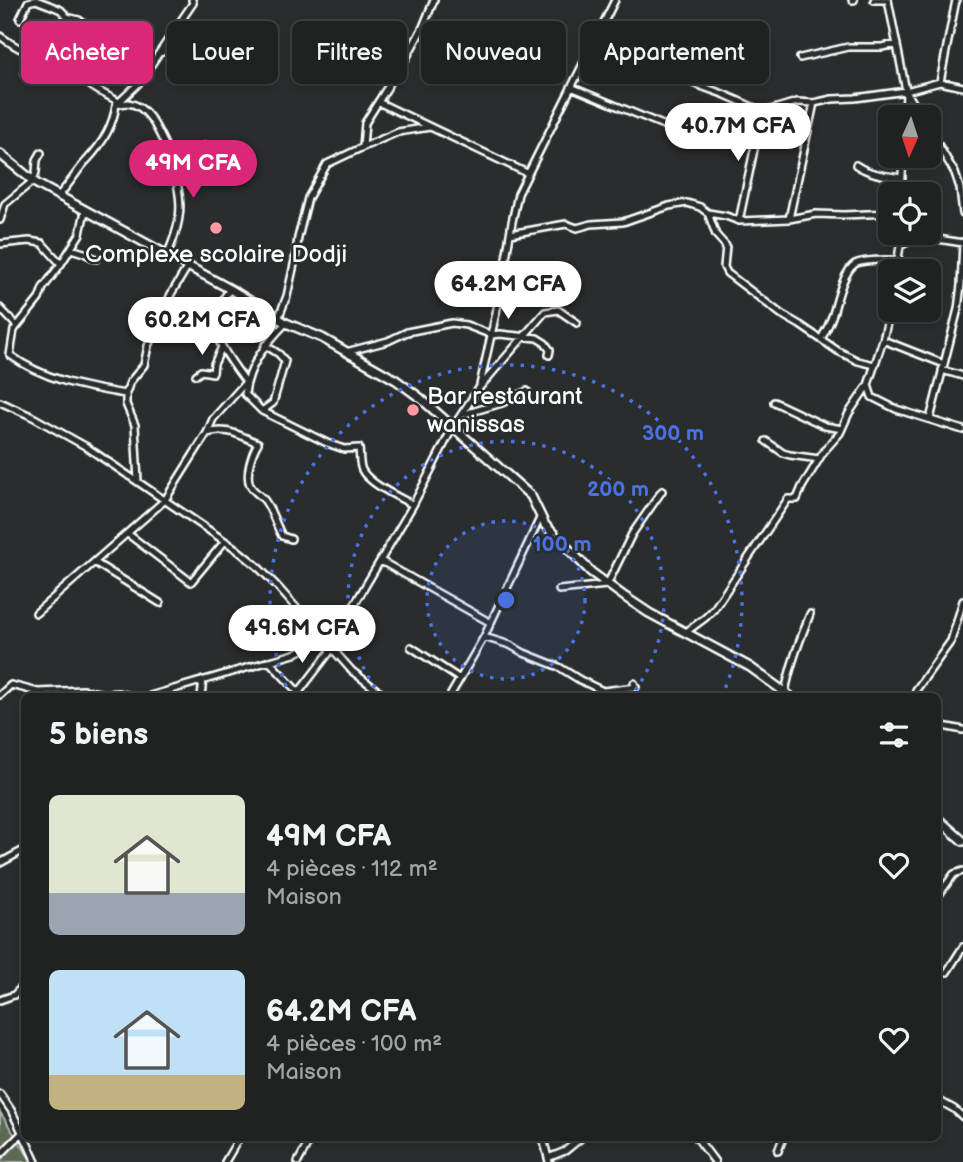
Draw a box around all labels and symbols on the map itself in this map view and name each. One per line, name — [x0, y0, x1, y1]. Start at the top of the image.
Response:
pin: 40.7M CFA — [658, 104, 818, 163]
north arrow — [878, 105, 942, 168]
pin: 49M CFA — [128, 140, 258, 200]
marker: Complexe scolaire Dodji — [208, 220, 224, 236]
place label: Complexe scolaire Dodji — [85, 240, 347, 269]
pin: 64.2M CFA — [428, 262, 588, 321]
pin: 60.2M CFA — [122, 298, 282, 357]
place label: Bar restaurant wanissas — [427, 382, 583, 439]
marker: Bar restaurant wanissas — [405, 402, 421, 418]
text: 300 m — [642, 421, 704, 446]
text: 200 m — [587, 477, 649, 502]
text: 100 m — [533, 532, 591, 557]
centre of rings — [494, 588, 518, 612]
pin: 49.6M CFA — [222, 606, 382, 665]

